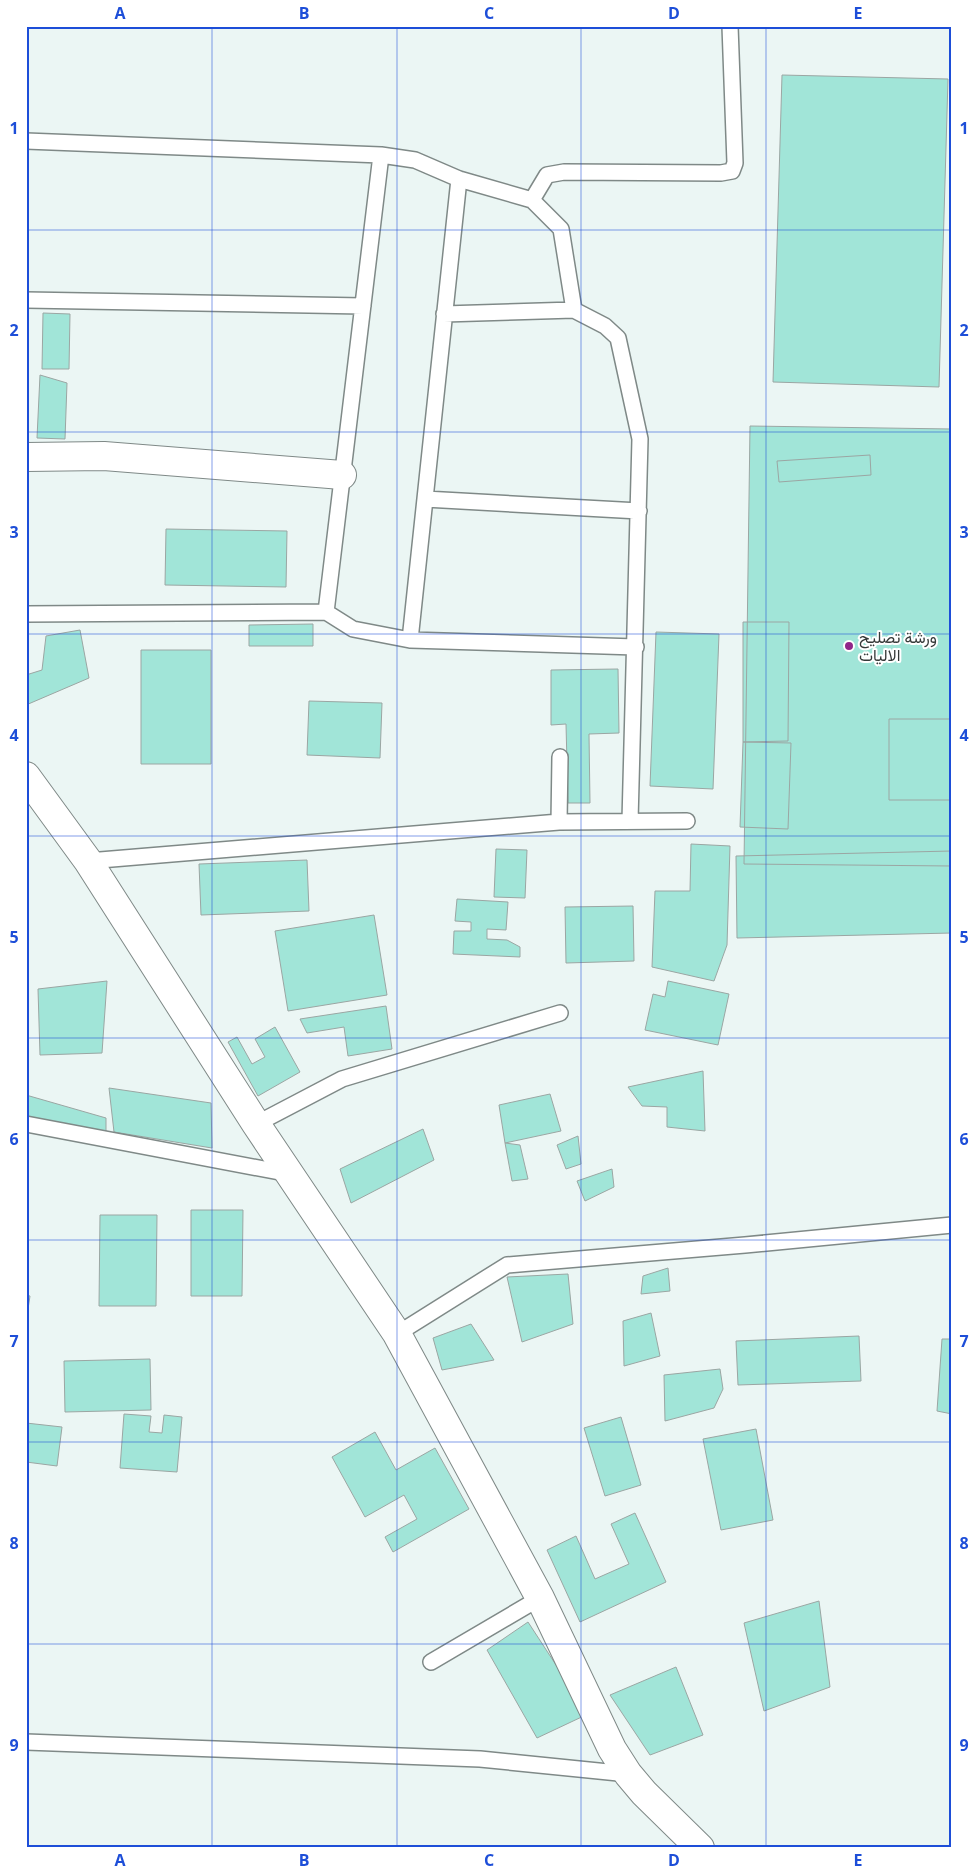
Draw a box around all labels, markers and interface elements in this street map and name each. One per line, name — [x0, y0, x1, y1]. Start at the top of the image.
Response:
text: A — [114, 2, 126, 24]
text: B — [299, 2, 309, 24]
text: C — [484, 2, 494, 24]
text: D — [668, 2, 680, 24]
text: E — [854, 2, 863, 24]
text: 1 — [9, 117, 19, 139]
text: 1 — [959, 117, 969, 139]
text: 2 — [9, 319, 19, 341]
text: 2 — [959, 319, 969, 341]
text: 3 — [9, 521, 19, 543]
text: 3 — [959, 521, 969, 543]
place label: ورشة تصليح الاليات — [859, 626, 937, 666]
marker: ورشة تصليح الاليات — [843, 640, 855, 652]
text: 4 — [9, 724, 19, 746]
text: 4 — [959, 724, 969, 746]
text: 5 — [9, 926, 19, 948]
text: 5 — [959, 926, 969, 948]
text: 6 — [9, 1128, 19, 1150]
text: 6 — [959, 1128, 969, 1150]
text: 7 — [9, 1330, 19, 1352]
text: 7 — [959, 1330, 969, 1352]
text: 8 — [9, 1532, 19, 1554]
text: 8 — [959, 1532, 969, 1554]
text: 9 — [9, 1734, 19, 1756]
text: 9 — [959, 1734, 969, 1756]
text: A — [114, 1849, 126, 1871]
text: B — [299, 1849, 309, 1871]
text: C — [484, 1849, 494, 1871]
text: D — [668, 1849, 680, 1871]
text: E — [854, 1849, 863, 1871]

